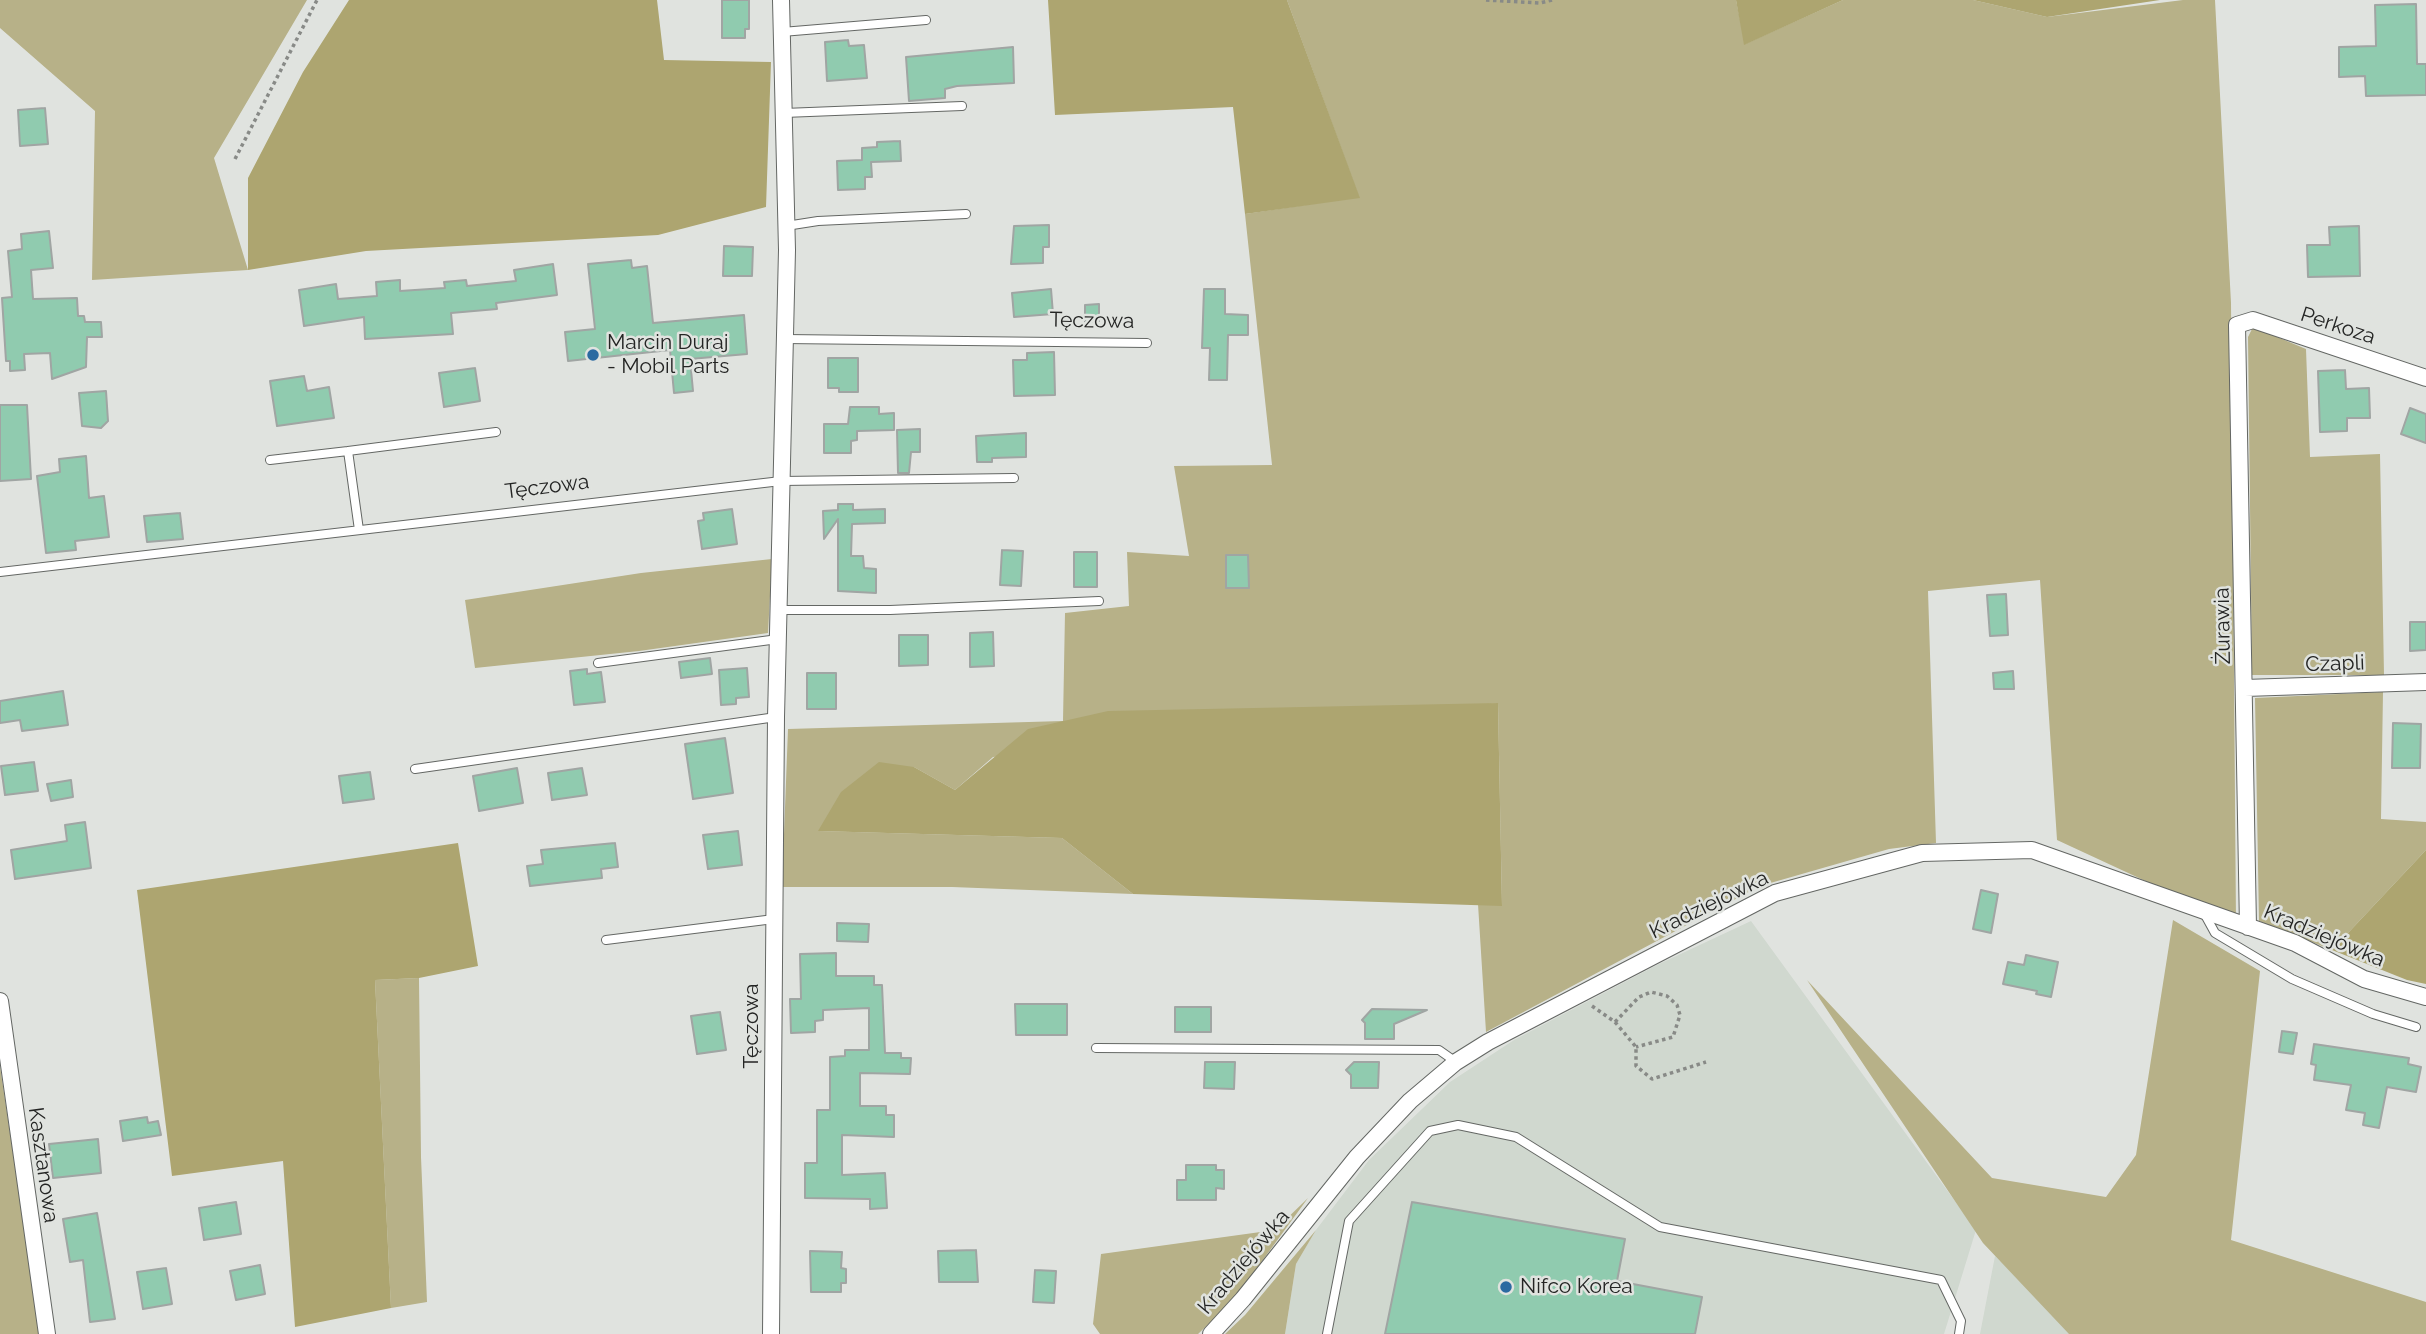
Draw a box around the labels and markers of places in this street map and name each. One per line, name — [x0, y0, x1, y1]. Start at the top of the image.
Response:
place label: Marcin Duraj - Mobil Parts — [607, 330, 729, 380]
marker: Marcin Duraj - Mobil Parts — [585, 347, 601, 363]
place label: Nifco Korea — [1520, 1274, 1633, 1300]
marker: Nifco Korea — [1498, 1279, 1514, 1295]

